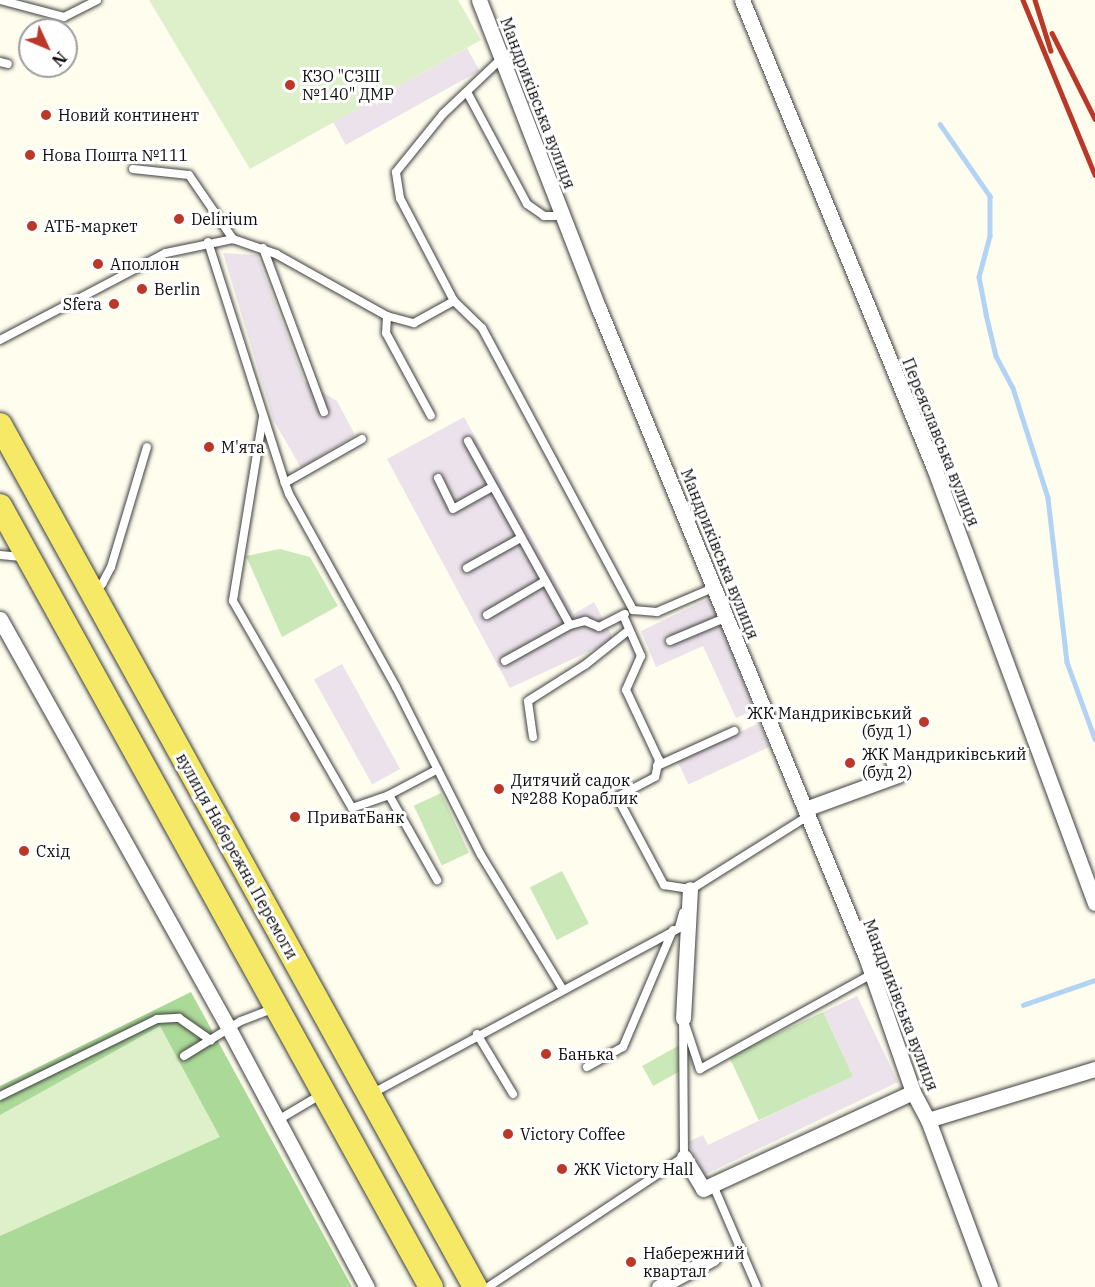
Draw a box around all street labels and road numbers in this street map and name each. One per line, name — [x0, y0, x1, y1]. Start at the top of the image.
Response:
street label: Мандриківська вулиця — [496, 14, 580, 192]
street label: Переяславська вулиця — [898, 355, 984, 529]
street label: Мандриківська вулиця — [677, 466, 763, 642]
street label: вулиця Набережна Перемоги — [172, 750, 302, 962]
street label: Мандриківська вулиця — [859, 916, 943, 1094]

